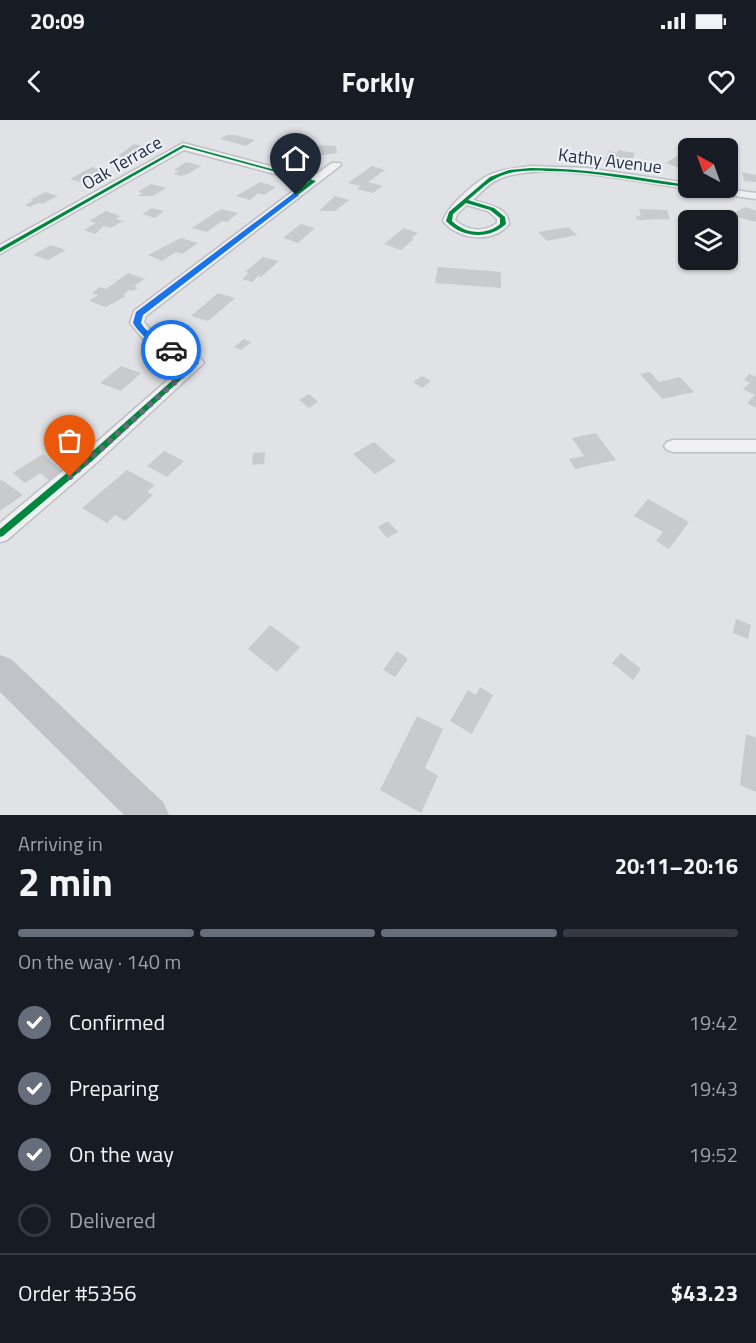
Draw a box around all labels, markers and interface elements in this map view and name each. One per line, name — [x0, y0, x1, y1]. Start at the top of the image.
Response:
text: 20:09 — [30, 4, 85, 38]
text: Forkly — [342, 61, 414, 102]
icon: back — [18, 65, 51, 98]
icon: heart — [705, 65, 738, 98]
street label: Oak Terrace — [77, 129, 167, 196]
pin — [270, 133, 321, 195]
north arrow — [678, 138, 738, 198]
map controls — [678, 138, 738, 270]
street label: Kathy Avenue — [557, 141, 663, 180]
icon: home — [279, 142, 312, 175]
button: layers — [678, 210, 738, 270]
courier — [141, 320, 201, 380]
icon: car — [155, 334, 188, 367]
pin — [44, 415, 95, 477]
icon: bag — [53, 424, 86, 457]
text: Arriving in — [18, 828, 103, 859]
text: 20:11–20:16 — [615, 849, 738, 883]
text: 2 min — [18, 852, 113, 911]
text: On the way · 140 m — [18, 946, 181, 977]
text: Confirmed — [69, 1005, 165, 1039]
icon: check — [18, 1006, 51, 1039]
text: 19:42 — [689, 1007, 738, 1038]
text: Preparing — [69, 1071, 159, 1105]
icon: check — [18, 1072, 51, 1105]
text: 19:43 — [689, 1073, 738, 1104]
text: On the way — [69, 1137, 174, 1171]
icon: check — [18, 1138, 51, 1171]
text: 19:52 — [689, 1139, 738, 1170]
text: Delivered — [69, 1203, 156, 1237]
text: Order #5356 — [18, 1276, 137, 1310]
text: $43.23 — [671, 1276, 738, 1310]

